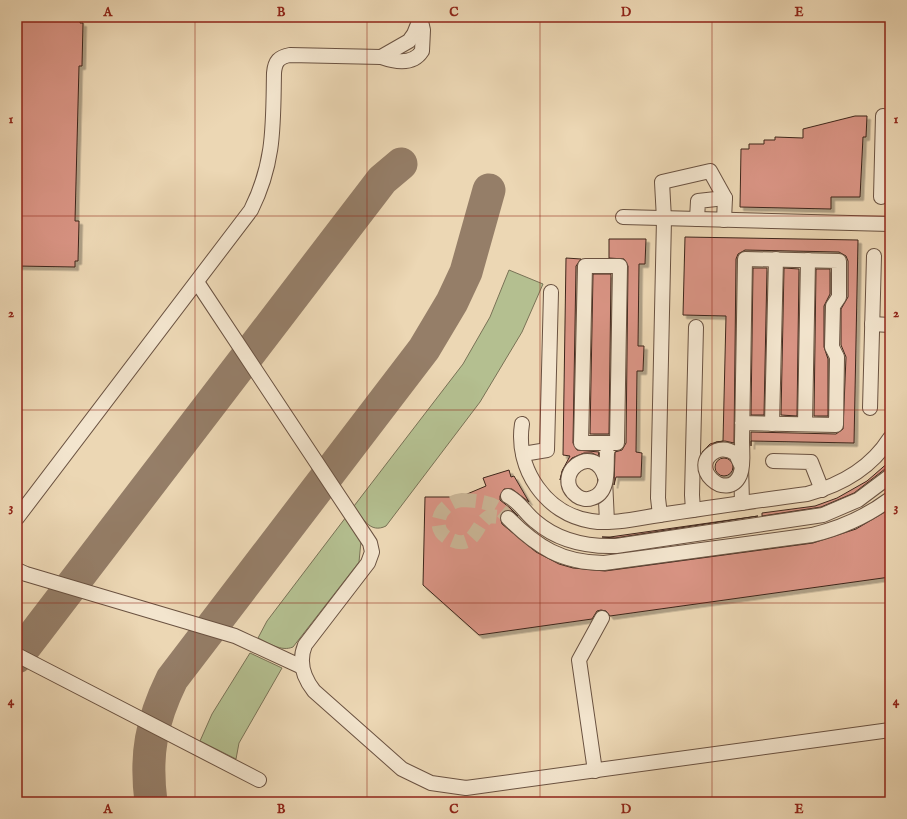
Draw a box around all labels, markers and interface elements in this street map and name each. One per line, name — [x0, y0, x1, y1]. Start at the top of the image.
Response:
text: A — [103, 4, 114, 21]
text: B — [277, 4, 286, 21]
text: C — [449, 4, 459, 21]
text: D — [621, 4, 632, 21]
text: E — [794, 4, 804, 21]
text: 1 — [9, 111, 14, 128]
text: 1 — [894, 111, 899, 128]
text: 2 — [8, 305, 14, 322]
text: 2 — [893, 305, 899, 322]
text: 3 — [9, 499, 14, 516]
text: 3 — [894, 499, 899, 516]
text: 4 — [8, 693, 15, 710]
text: 4 — [893, 693, 900, 710]
text: A — [103, 801, 114, 818]
text: B — [277, 801, 286, 818]
text: C — [449, 801, 459, 818]
text: D — [621, 801, 632, 818]
text: E — [794, 801, 804, 818]

